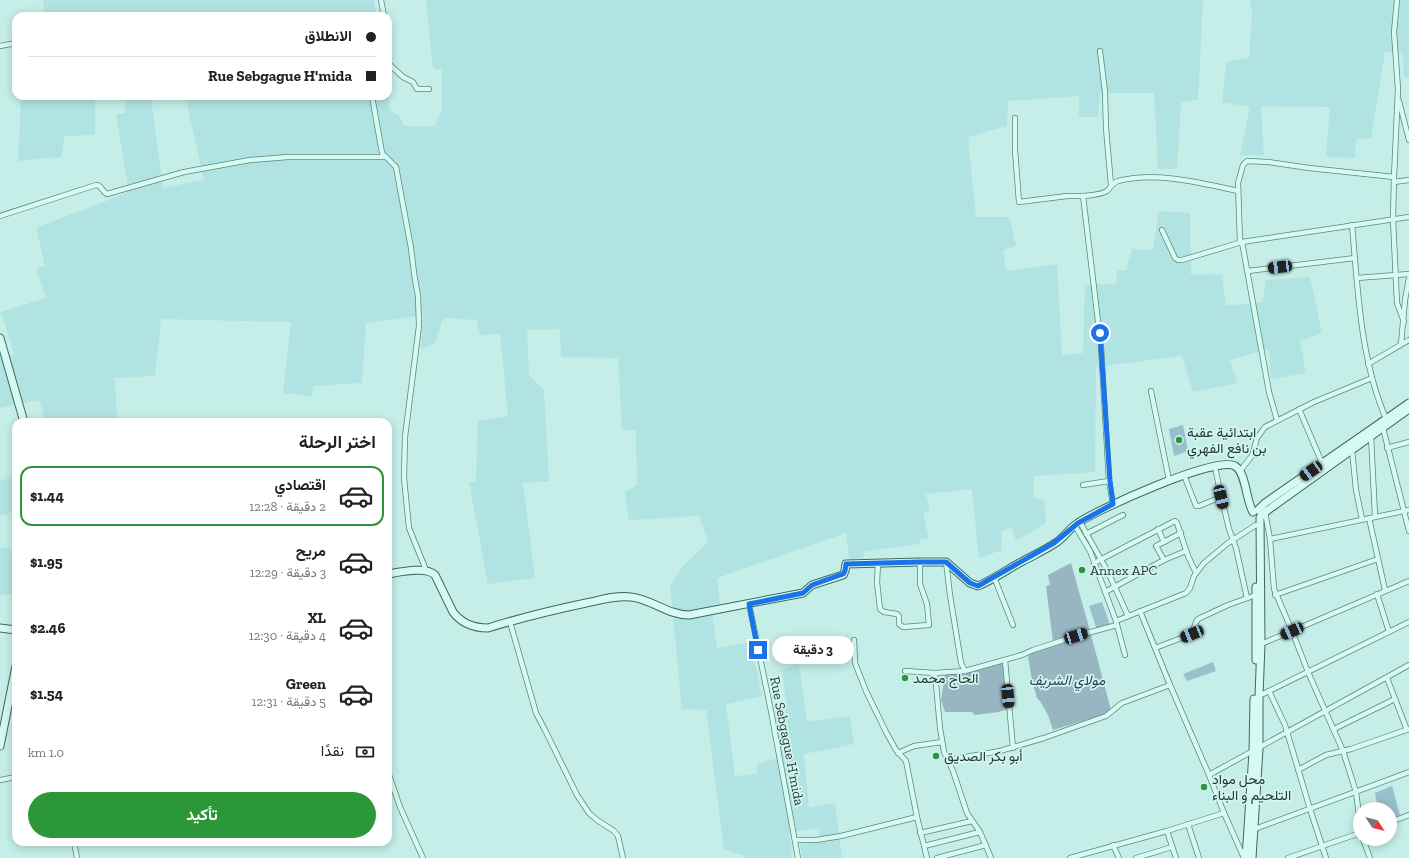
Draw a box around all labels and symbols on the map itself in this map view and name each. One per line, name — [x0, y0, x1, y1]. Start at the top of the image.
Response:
car — [1267, 260, 1293, 274]
route start — [1091, 324, 1109, 342]
place label: ابتدائية عقبة بن نافع الفهري — [1187, 424, 1267, 460]
marker: ابتدائية عقبة بن نافع الفهري — [1174, 435, 1184, 445]
car — [1298, 459, 1324, 483]
car — [1212, 484, 1230, 510]
place label: Annex APC — [1090, 562, 1158, 579]
marker: Annex APC — [1077, 565, 1087, 575]
car — [1279, 621, 1305, 641]
car — [1179, 624, 1205, 644]
car — [1063, 627, 1089, 645]
callout: 3 دقيقة — [772, 636, 854, 664]
route end — [749, 641, 767, 659]
place label: الحاج محمد — [913, 670, 979, 689]
park label: مولاي الشريف — [1029, 672, 1106, 692]
marker: الحاج محمد — [900, 673, 910, 683]
street label: Rue Sebgague H'mida — [766, 675, 808, 807]
car — [1001, 684, 1015, 708]
place label: أبو بكر الصديق — [944, 748, 1023, 765]
marker: أبو بكر الصديق — [931, 751, 941, 761]
place label: محل مواد التلحيم و البناء — [1212, 771, 1291, 804]
marker: محل مواد التلحيم و البناء — [1199, 782, 1209, 792]
north arrow — [1353, 802, 1397, 846]

